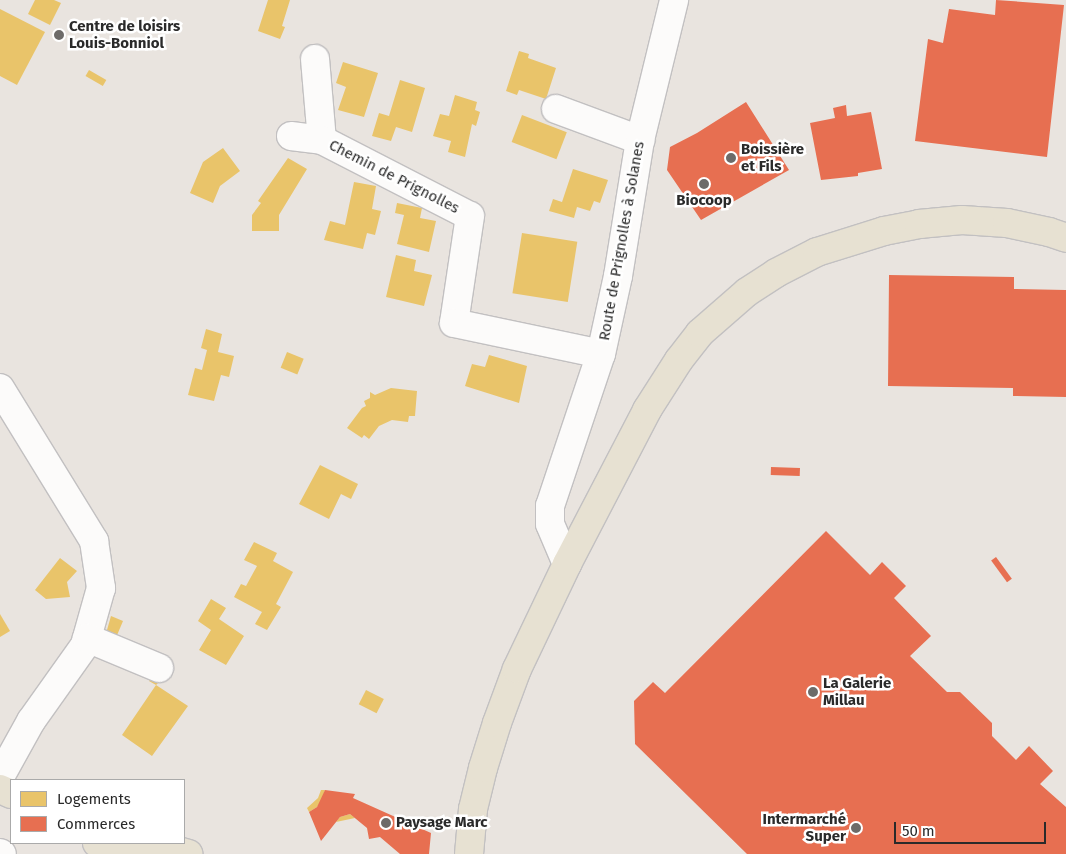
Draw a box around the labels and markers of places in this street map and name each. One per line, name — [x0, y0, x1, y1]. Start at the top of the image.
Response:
place label: Centre de loisirs Louis-Bonniol — [69, 17, 180, 52]
marker: Centre de loisirs Louis-Bonniol — [53, 29, 65, 41]
place label: Boissière et Fils — [741, 140, 804, 175]
marker: Boissière et Fils — [725, 152, 737, 164]
marker: Biocoop — [698, 178, 710, 190]
place label: Biocoop — [676, 192, 732, 210]
place label: La Galerie Millau — [823, 674, 891, 709]
marker: La Galerie Millau — [807, 686, 819, 698]
place label: Intermarché Super — [763, 810, 846, 845]
place label: Paysage Marc — [396, 814, 488, 832]
marker: Paysage Marc — [380, 817, 392, 829]
marker: Intermarché Super — [850, 822, 862, 834]

